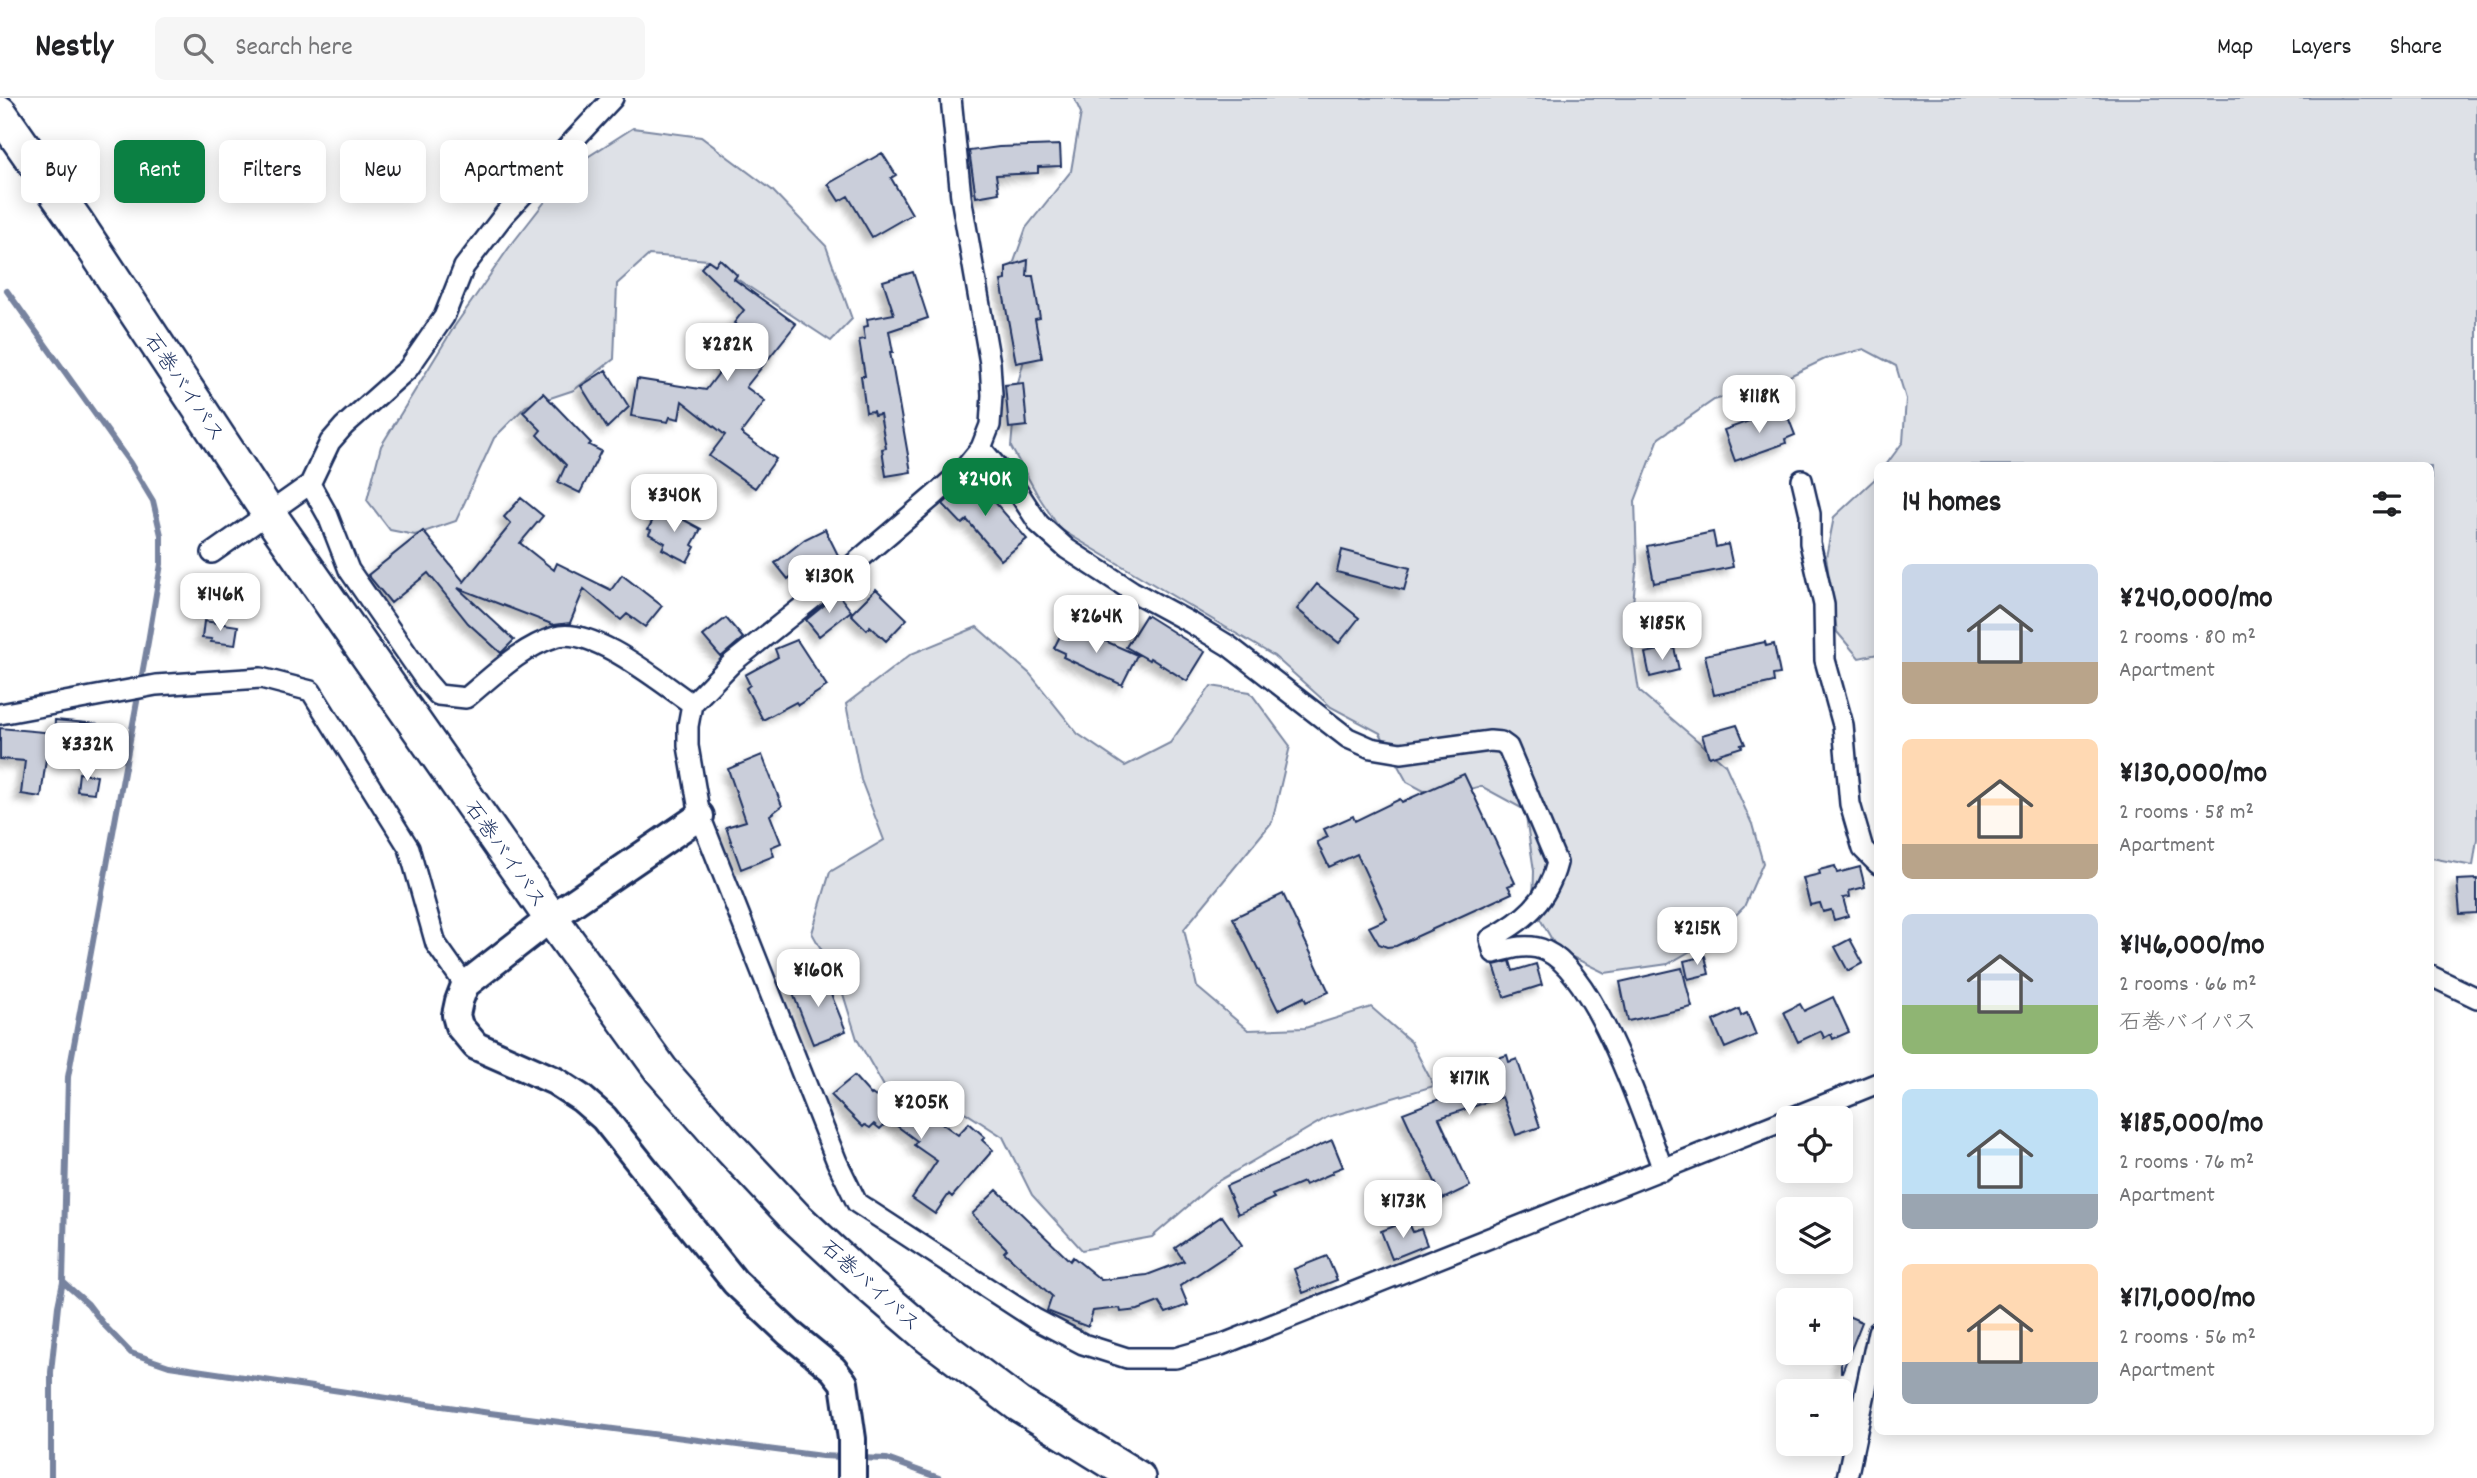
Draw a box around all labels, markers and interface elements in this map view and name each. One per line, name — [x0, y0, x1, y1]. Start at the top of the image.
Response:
search box — [155, 17, 645, 80]
text: Nestly — [35, 25, 113, 72]
icon: search — [179, 29, 217, 67]
text: Search here — [235, 30, 353, 67]
text: Map — [2217, 31, 2253, 65]
text: Layers — [2291, 31, 2352, 65]
text: Share — [2390, 31, 2442, 65]
chip: Buy — [21, 140, 100, 203]
chip: Rent — [114, 140, 205, 203]
chip: Filters — [219, 140, 326, 203]
chip: New — [340, 140, 426, 203]
chip: Apartment — [440, 140, 588, 203]
pin: ¥282K — [678, 324, 776, 383]
street label: 石巻バイパス — [135, 328, 230, 449]
text: ¥282K — [701, 329, 753, 362]
pin: ¥118K — [1710, 376, 1808, 435]
text: ¥118K — [1738, 381, 1780, 414]
pin: ¥240K — [936, 458, 1034, 518]
text: ¥240K — [958, 464, 1012, 497]
pin: ¥340K — [625, 474, 723, 534]
text: ¥340K — [647, 480, 701, 513]
text: 14 homes — [1902, 483, 2001, 526]
icon: filters — [2368, 485, 2406, 523]
pin: ¥130K — [780, 556, 878, 615]
text: ¥130K — [804, 561, 854, 594]
pin: ¥146K — [171, 574, 269, 633]
text: ¥146K — [196, 579, 244, 612]
text: ¥240,000/mo — [2119, 579, 2273, 622]
icon: home — [1958, 592, 2042, 676]
pin: ¥264K — [1047, 596, 1145, 655]
text: ¥264K — [1070, 601, 1122, 634]
pin: ¥185K — [1613, 602, 1711, 662]
text: ¥185K — [1639, 608, 1685, 641]
text: 2 rooms · 80 m² — [2119, 622, 2256, 655]
text: Apartment — [2119, 655, 2215, 688]
pin: ¥332K — [38, 724, 136, 783]
text: ¥332K — [61, 729, 113, 762]
text: ¥130,000/mo — [2119, 754, 2267, 797]
icon: home — [1958, 767, 2042, 851]
street label: 石巻バイパス — [455, 796, 552, 916]
text: 2 rooms · 58 m² — [2119, 797, 2254, 830]
text: Apartment — [2119, 830, 2215, 863]
pin: ¥215K — [1648, 908, 1746, 967]
text: ¥215K — [1673, 913, 1721, 946]
text: ¥146,000/mo — [2119, 926, 2265, 969]
icon: home — [1958, 942, 2042, 1026]
pin: ¥160K — [769, 950, 867, 1009]
text: ¥160K — [793, 955, 843, 988]
text: 2 rooms · 66 m² — [2119, 969, 2257, 1002]
text: 石巻バイパス — [2119, 1008, 2257, 1041]
pin: ¥171K — [1420, 1058, 1518, 1117]
text: ¥171K — [1449, 1063, 1489, 1096]
pin: ¥205K — [872, 1082, 970, 1141]
text: ¥205K — [894, 1087, 949, 1120]
text: ¥185,000/mo — [2119, 1104, 2263, 1147]
map controls — [1776, 1106, 1853, 1456]
button: locate — [1776, 1106, 1853, 1183]
icon: home — [1958, 1117, 2042, 1201]
text: 2 rooms · 76 m² — [2119, 1147, 2254, 1180]
pin: ¥173K — [1354, 1180, 1452, 1240]
text: Apartment — [2119, 1180, 2215, 1213]
text: ¥173K — [1380, 1186, 1426, 1219]
button: layers — [1776, 1197, 1853, 1274]
street label: 石巻バイパス — [812, 1234, 926, 1340]
text: ¥171,000/mo — [2119, 1279, 2255, 1322]
button: + — [1776, 1288, 1853, 1365]
icon: home — [1958, 1292, 2042, 1376]
text: 2 rooms · 56 m² — [2119, 1322, 2256, 1355]
text: Apartment — [2119, 1355, 2215, 1388]
button: − — [1776, 1379, 1853, 1456]

